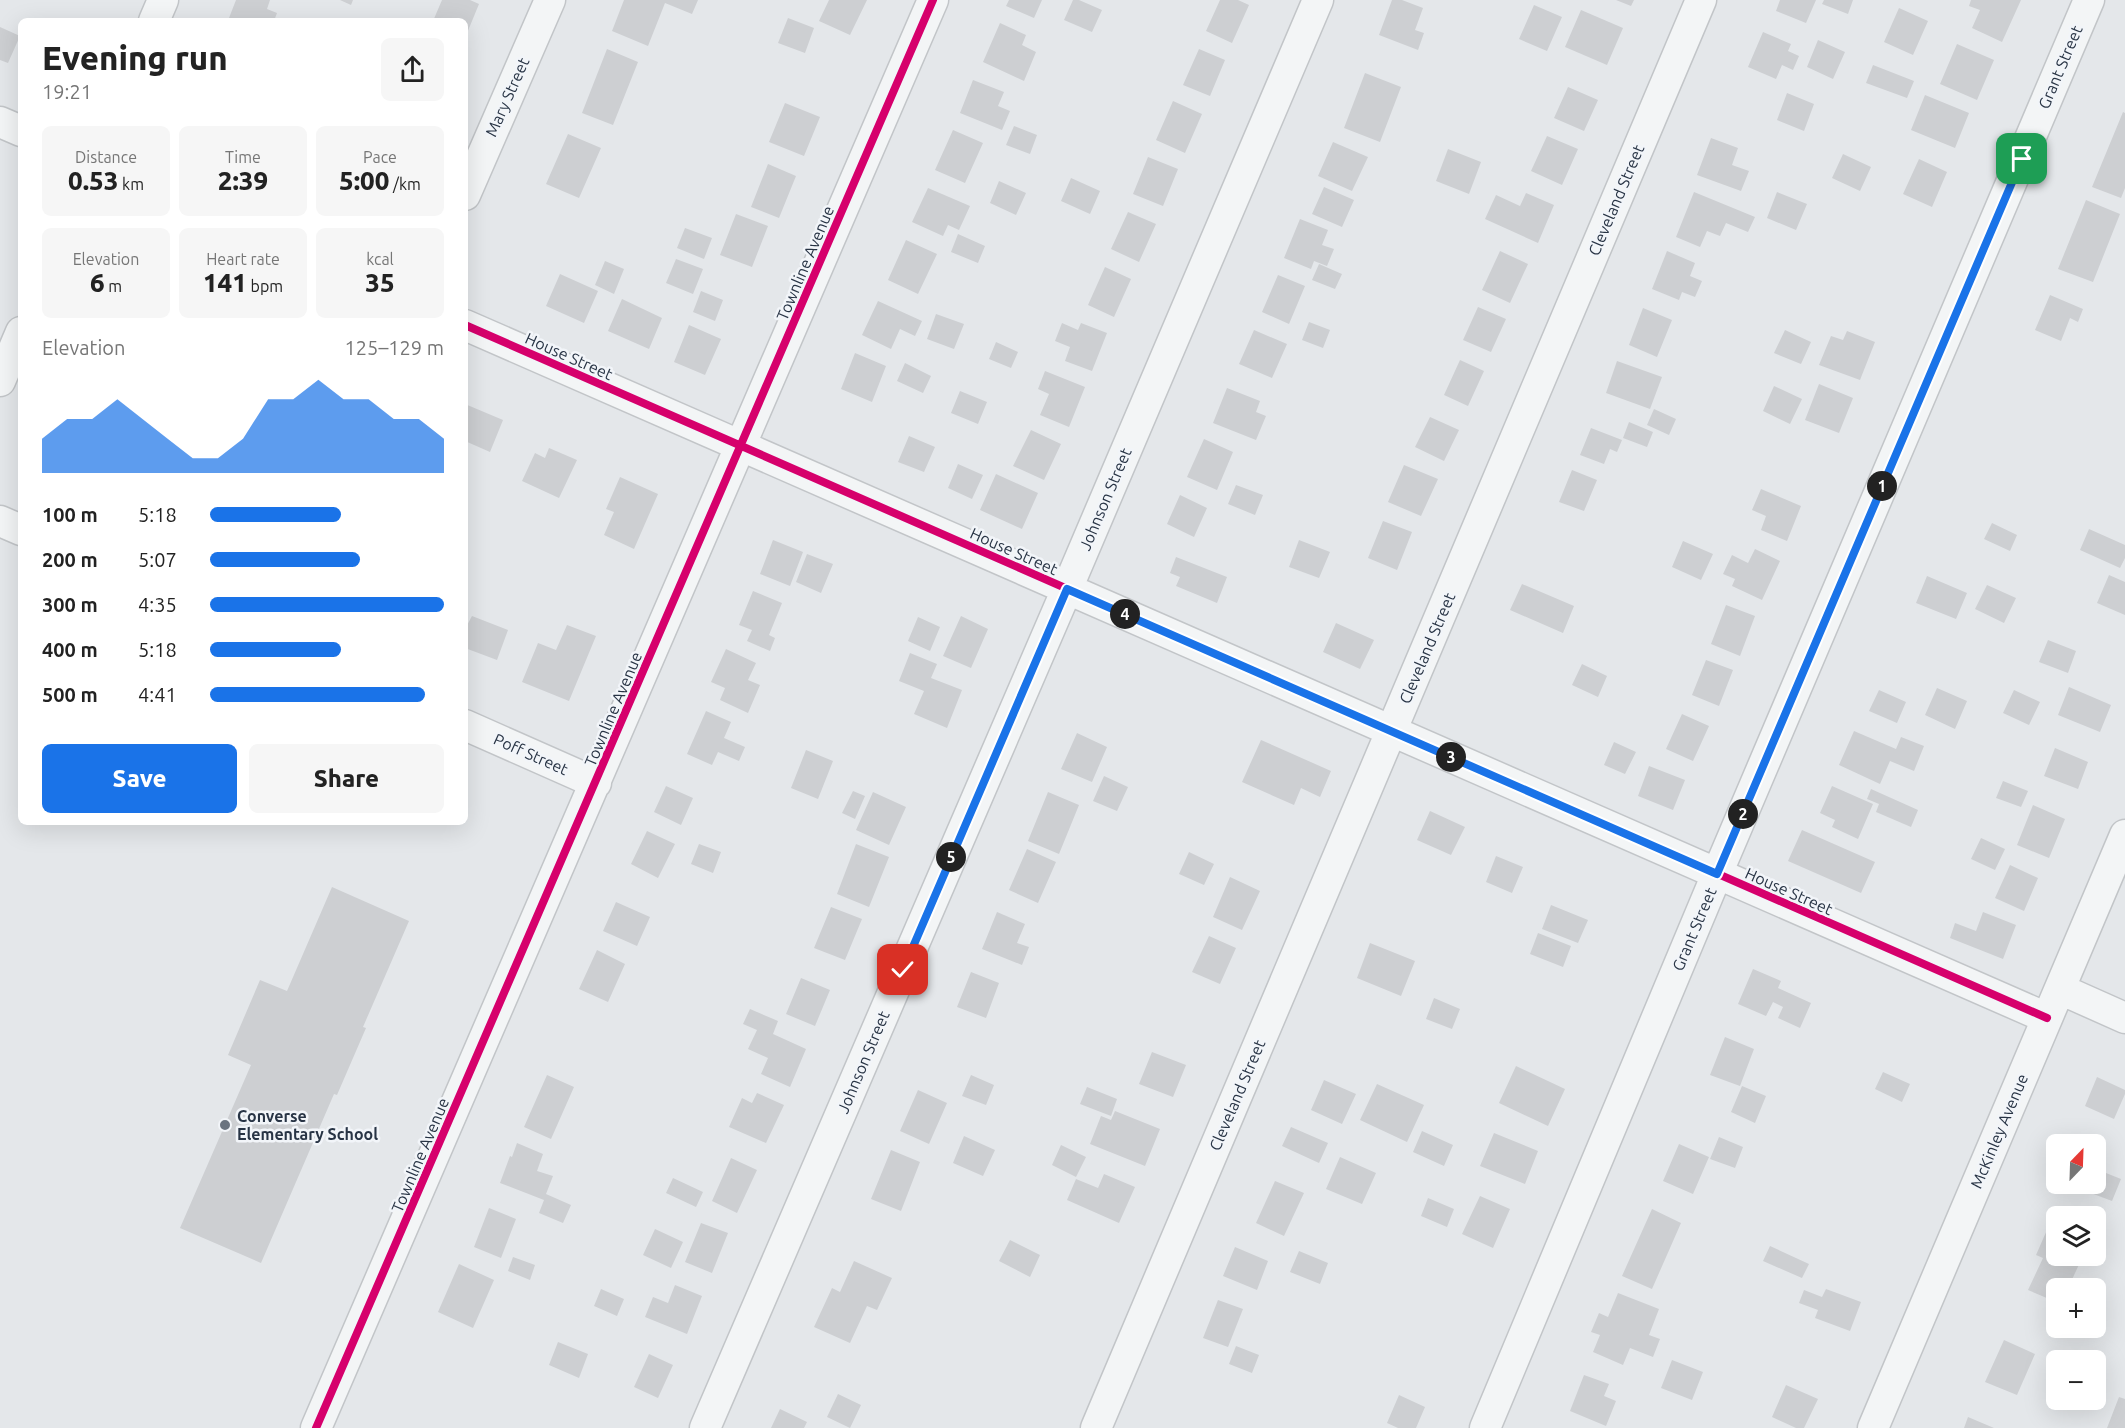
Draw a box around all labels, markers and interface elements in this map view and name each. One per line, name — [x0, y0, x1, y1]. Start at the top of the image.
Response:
street label: Grant Street — [2034, 22, 2086, 111]
button: share — [381, 38, 444, 101]
text: Evening run — [42, 39, 228, 76]
street label: Mary Street — [482, 54, 533, 139]
text: 19:21 — [42, 80, 92, 103]
pin — [1996, 133, 2047, 184]
street label: Cleveland Street — [1585, 141, 1648, 258]
icon: arrive — [2005, 142, 2038, 175]
text: Distance — [75, 148, 137, 166]
text: Time — [225, 148, 261, 166]
text: Pace — [363, 148, 397, 166]
text: 0.53 — [68, 166, 118, 195]
text: 2:39 — [218, 166, 268, 195]
text: 5:00 — [339, 166, 389, 195]
text: km — [118, 175, 144, 193]
text: /km — [389, 175, 421, 193]
street label: Townline Avenue — [773, 203, 837, 323]
text: Elevation — [73, 250, 139, 268]
text: Heart rate — [206, 250, 280, 268]
text: kcal — [366, 250, 394, 268]
text: 6 — [90, 268, 105, 297]
text: 141 — [203, 268, 247, 297]
text: 35 — [365, 268, 395, 297]
text: m — [105, 277, 122, 295]
text: bpm — [247, 277, 283, 295]
street label: House Street — [523, 329, 616, 384]
text: Elevation — [42, 336, 125, 359]
text: 125–129 m — [345, 336, 444, 359]
street label: Johnson Street — [1075, 445, 1135, 553]
pin: 1 — [1867, 471, 1897, 501]
text: 1 — [1877, 477, 1887, 495]
text: 100 m — [42, 503, 98, 526]
text: 5:18 — [138, 503, 177, 526]
street label: House Street — [968, 524, 1061, 579]
text: 200 m — [42, 548, 98, 571]
text: 5:07 — [138, 548, 177, 571]
street label: Cleveland Street — [1396, 589, 1459, 706]
text: 300 m — [42, 593, 98, 616]
text: 4:35 — [138, 593, 177, 616]
pin: 4 — [1110, 599, 1140, 629]
text: 4 — [1120, 605, 1130, 623]
text: 400 m — [42, 638, 98, 661]
text: 5:18 — [138, 638, 177, 661]
street label: Townline Avenue — [581, 649, 645, 769]
text: 500 m — [42, 683, 98, 706]
text: 4:41 — [138, 683, 177, 706]
street label: Poff Street — [491, 730, 572, 779]
pin: 3 — [1436, 742, 1466, 772]
button: Save — [42, 744, 237, 813]
button: Share — [249, 744, 444, 813]
text: 3 — [1446, 748, 1456, 766]
pin: 2 — [1728, 799, 1758, 829]
text: 2 — [1738, 805, 1748, 823]
pin: 5 — [936, 842, 966, 872]
text: 5 — [946, 848, 956, 866]
street label: House Street — [1743, 864, 1836, 919]
street label: Grant Street — [1668, 884, 1720, 973]
pin — [877, 944, 928, 995]
icon: check — [886, 953, 919, 986]
street label: Johnson Street — [833, 1008, 893, 1116]
street label: Cleveland Street — [1206, 1036, 1269, 1153]
street label: McKinley Avenue — [1967, 1071, 2031, 1191]
street label: Townline Avenue — [388, 1095, 452, 1215]
place label: Converse Elementary School — [237, 1107, 378, 1143]
marker: Converse Elementary School — [218, 1118, 232, 1132]
north arrow — [2046, 1134, 2106, 1194]
map controls — [2046, 1134, 2106, 1410]
button: layers — [2046, 1206, 2106, 1266]
button: + — [2046, 1278, 2106, 1338]
button: − — [2046, 1350, 2106, 1410]

